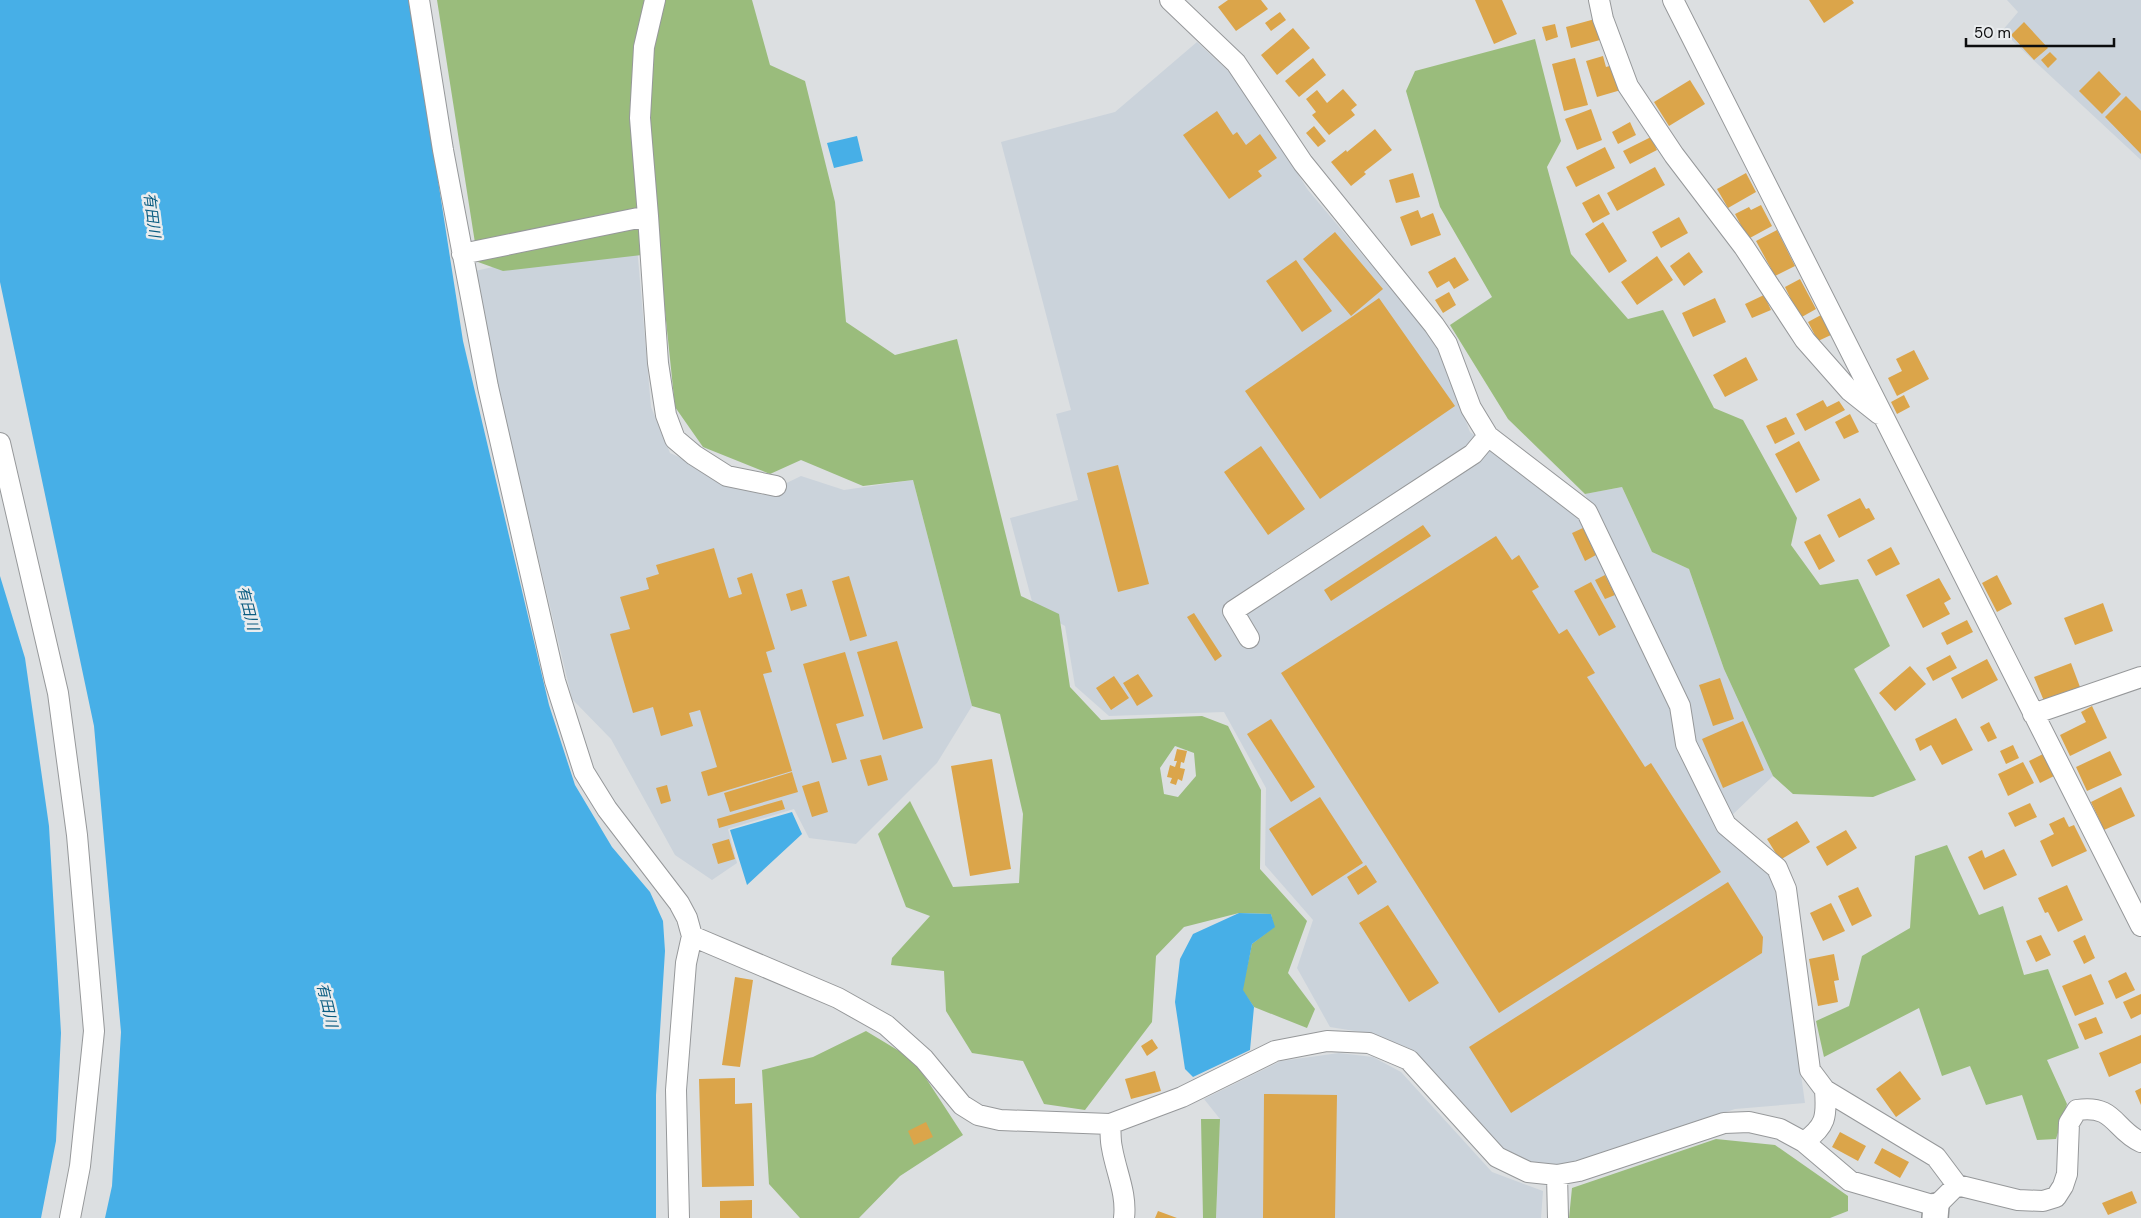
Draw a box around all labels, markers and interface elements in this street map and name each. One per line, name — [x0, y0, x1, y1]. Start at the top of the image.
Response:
scale bar — [1966, 15, 2114, 47]
text: 50 m — [1974, 23, 2011, 43]
water label: 有田川 — [139, 191, 165, 241]
water label: 有田川 — [233, 584, 264, 634]
water label: 有田川 — [312, 981, 342, 1031]

